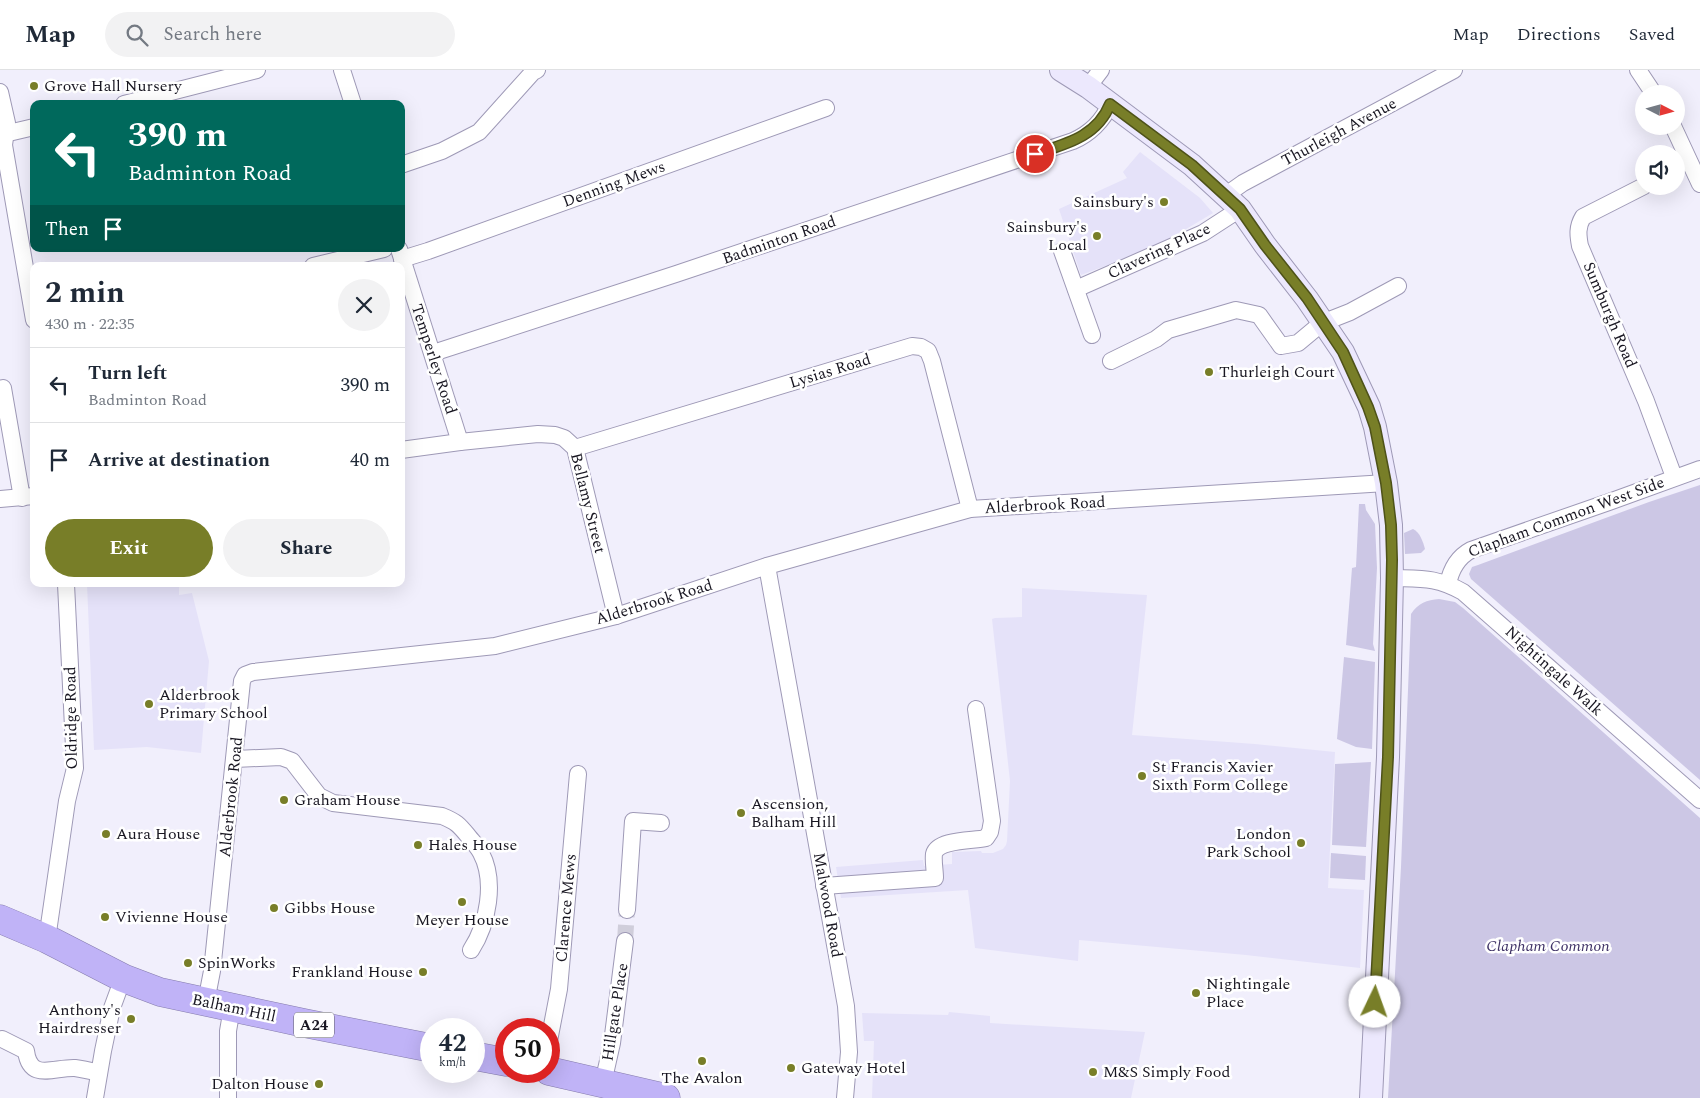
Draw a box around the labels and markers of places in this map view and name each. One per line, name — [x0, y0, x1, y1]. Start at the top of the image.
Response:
place label: Grove Hall Nursery — [44, 74, 183, 98]
marker: Grove Hall Nursery — [28, 80, 40, 92]
pin — [1014, 133, 1056, 175]
place label: Sainsbury's — [1073, 190, 1154, 214]
marker: Sainsbury's — [1158, 196, 1170, 208]
place label: Sainsbury's Local — [1006, 215, 1087, 257]
marker: Sainsbury's Local — [1091, 230, 1103, 242]
place label: Thurleigh Court — [1219, 360, 1335, 384]
marker: Thurleigh Court — [1203, 366, 1215, 378]
place label: Alderbrook Primary School — [159, 683, 268, 725]
marker: Alderbrook Primary School — [143, 698, 155, 710]
place label: St Francis Xavier Sixth Form College — [1152, 755, 1288, 797]
marker: St Francis Xavier Sixth Form College — [1136, 770, 1148, 782]
place label: Graham House — [294, 788, 401, 812]
place label: Ascension, Balham Hill — [751, 792, 836, 834]
marker: Graham House — [278, 794, 290, 806]
marker: Ascension, Balham Hill — [735, 807, 747, 819]
place label: Aura House — [116, 822, 200, 846]
place label: London Park School — [1206, 822, 1291, 864]
marker: Aura House — [100, 828, 112, 840]
place label: Hales House — [428, 833, 517, 857]
marker: London Park School — [1295, 837, 1307, 849]
marker: Hales House — [412, 839, 424, 851]
place label: Gibbs House — [284, 896, 375, 920]
marker: Meyer House — [456, 896, 468, 908]
marker: Gibbs House — [268, 902, 280, 914]
place label: Vivienne House — [115, 905, 228, 929]
place label: Meyer House — [415, 908, 509, 932]
marker: Vivienne House — [99, 911, 111, 923]
place label: SpinWorks — [198, 951, 276, 975]
marker: SpinWorks — [182, 957, 194, 969]
place label: Frankland House — [291, 960, 413, 984]
marker: Frankland House — [417, 966, 429, 978]
place label: Nightingale Place — [1206, 972, 1290, 1014]
marker: Nightingale Place — [1190, 987, 1202, 999]
place label: Anthony's Hairdresser — [38, 998, 121, 1040]
marker: Anthony's Hairdresser — [125, 1013, 137, 1025]
marker: The Avalon — [696, 1055, 708, 1067]
place label: Gateway Hotel — [801, 1056, 906, 1080]
place label: M&S Simply Food — [1103, 1060, 1230, 1084]
marker: Gateway Hotel — [785, 1062, 797, 1074]
place label: The Avalon — [661, 1066, 743, 1090]
marker: M&S Simply Food — [1087, 1066, 1099, 1078]
place label: Dalton House — [211, 1072, 309, 1096]
marker: Dalton House — [313, 1078, 325, 1090]

